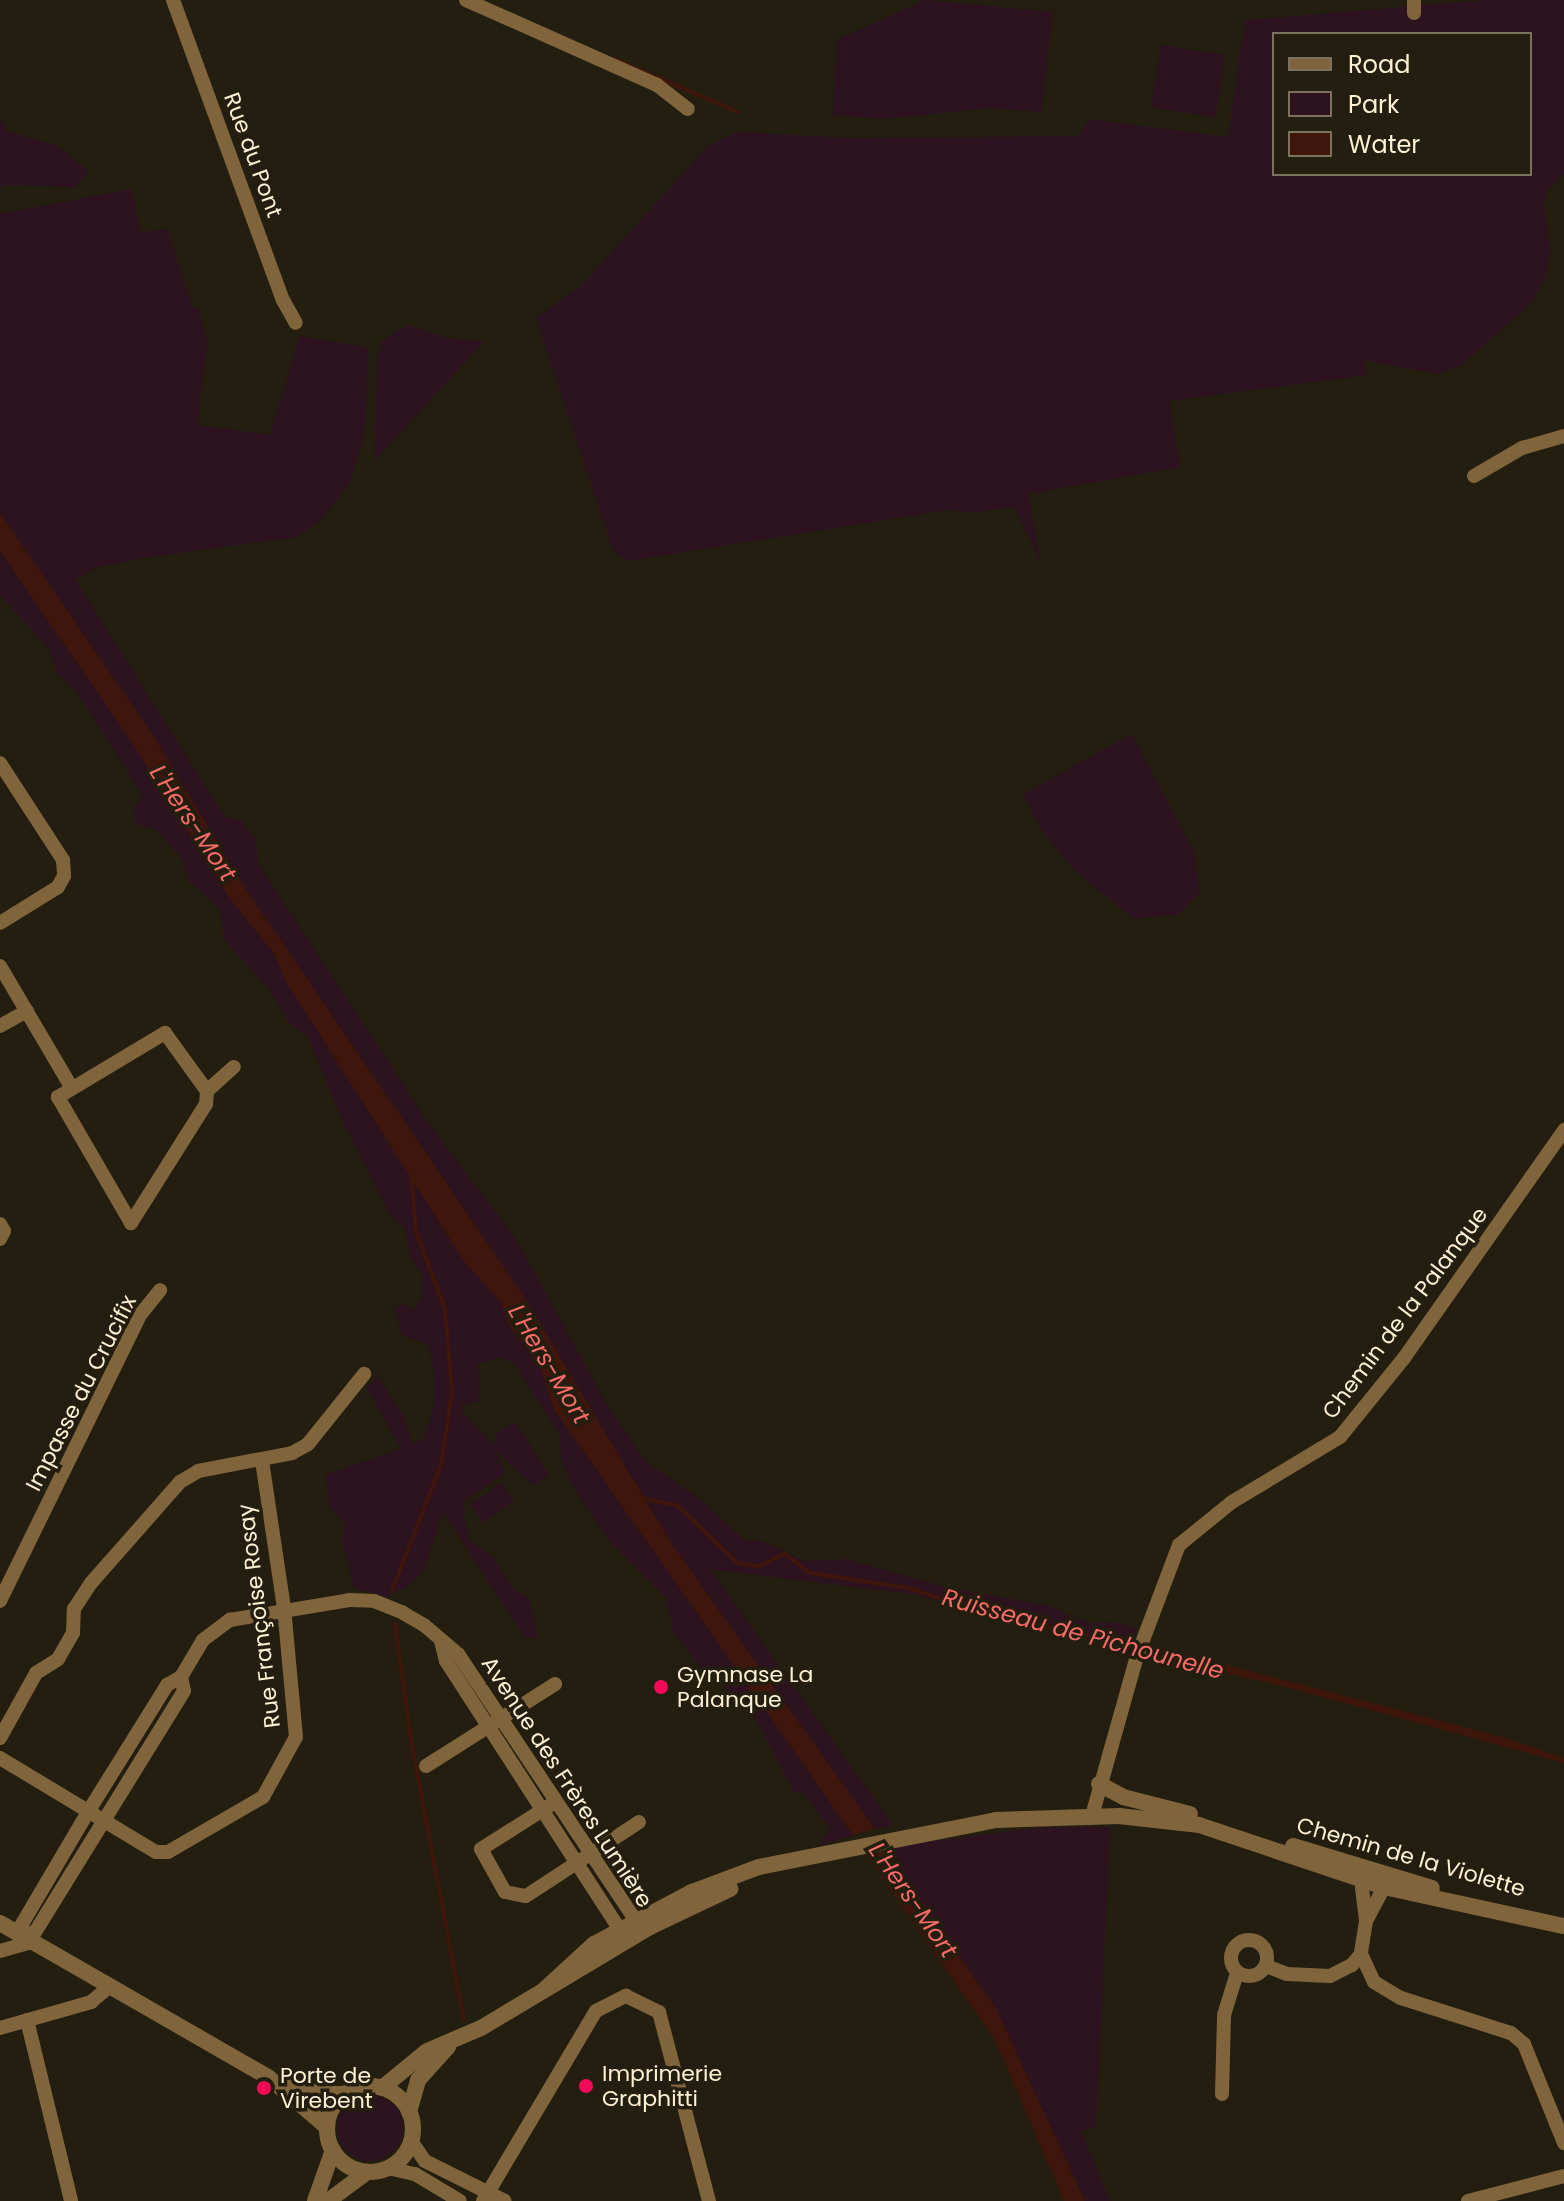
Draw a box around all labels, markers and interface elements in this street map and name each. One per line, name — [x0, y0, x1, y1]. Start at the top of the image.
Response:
legend — [1272, 32, 1532, 176]
text: Road — [1348, 48, 1410, 81]
text: Park — [1348, 88, 1399, 121]
street label: Rue du Pont — [218, 89, 288, 221]
text: Water — [1348, 128, 1420, 161]
water label: L'Hers-Mort — [144, 759, 242, 887]
street label: Chemin de la Palanque — [1317, 1202, 1493, 1424]
street label: Impasse du Crucifix — [20, 1291, 142, 1495]
water label: L'Hers-Mort — [502, 1299, 596, 1429]
street label: Rue Françoise Rosay — [232, 1503, 286, 1729]
water label: Ruisseau de Pichounelle — [939, 1583, 1227, 1685]
street label: Avenue des Frères Lumière — [476, 1652, 658, 1912]
place label: Gymnase La Palanque — [677, 1661, 813, 1712]
marker: Gymnase La Palanque — [652, 1678, 670, 1696]
street label: Chemin de la Violette — [1294, 1812, 1528, 1902]
water label: L'Hers-Mort — [863, 1837, 963, 1963]
place label: Imprimerie Graphitti — [602, 2060, 722, 2112]
place label: Porte de Virebent — [280, 2062, 373, 2114]
marker: Imprimerie Graphitti — [577, 2077, 595, 2095]
marker: Porte de Virebent — [255, 2079, 273, 2097]

